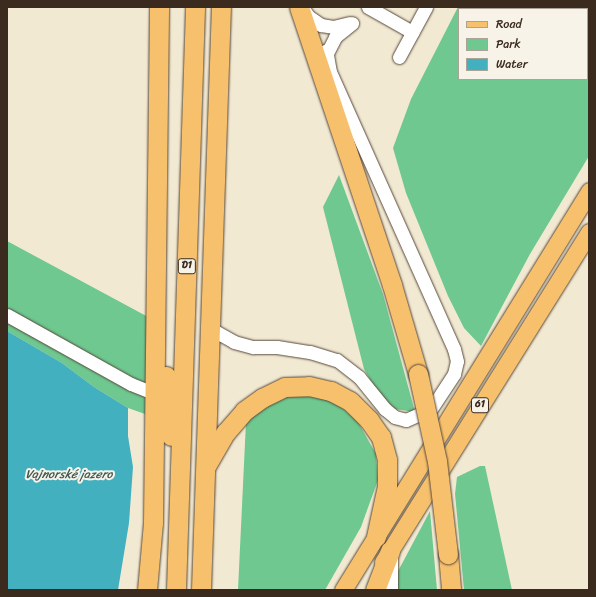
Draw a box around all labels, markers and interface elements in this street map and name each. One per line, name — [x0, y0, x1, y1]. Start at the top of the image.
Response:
legend — [458, 8, 588, 80]
text: Road — [496, 13, 522, 35]
text: Park — [496, 33, 521, 55]
text: Water — [496, 53, 528, 75]
road number: D1 — [177, 258, 197, 274]
road number: 61 — [471, 397, 489, 413]
water label: Vajnorské jazero — [25, 468, 113, 482]

